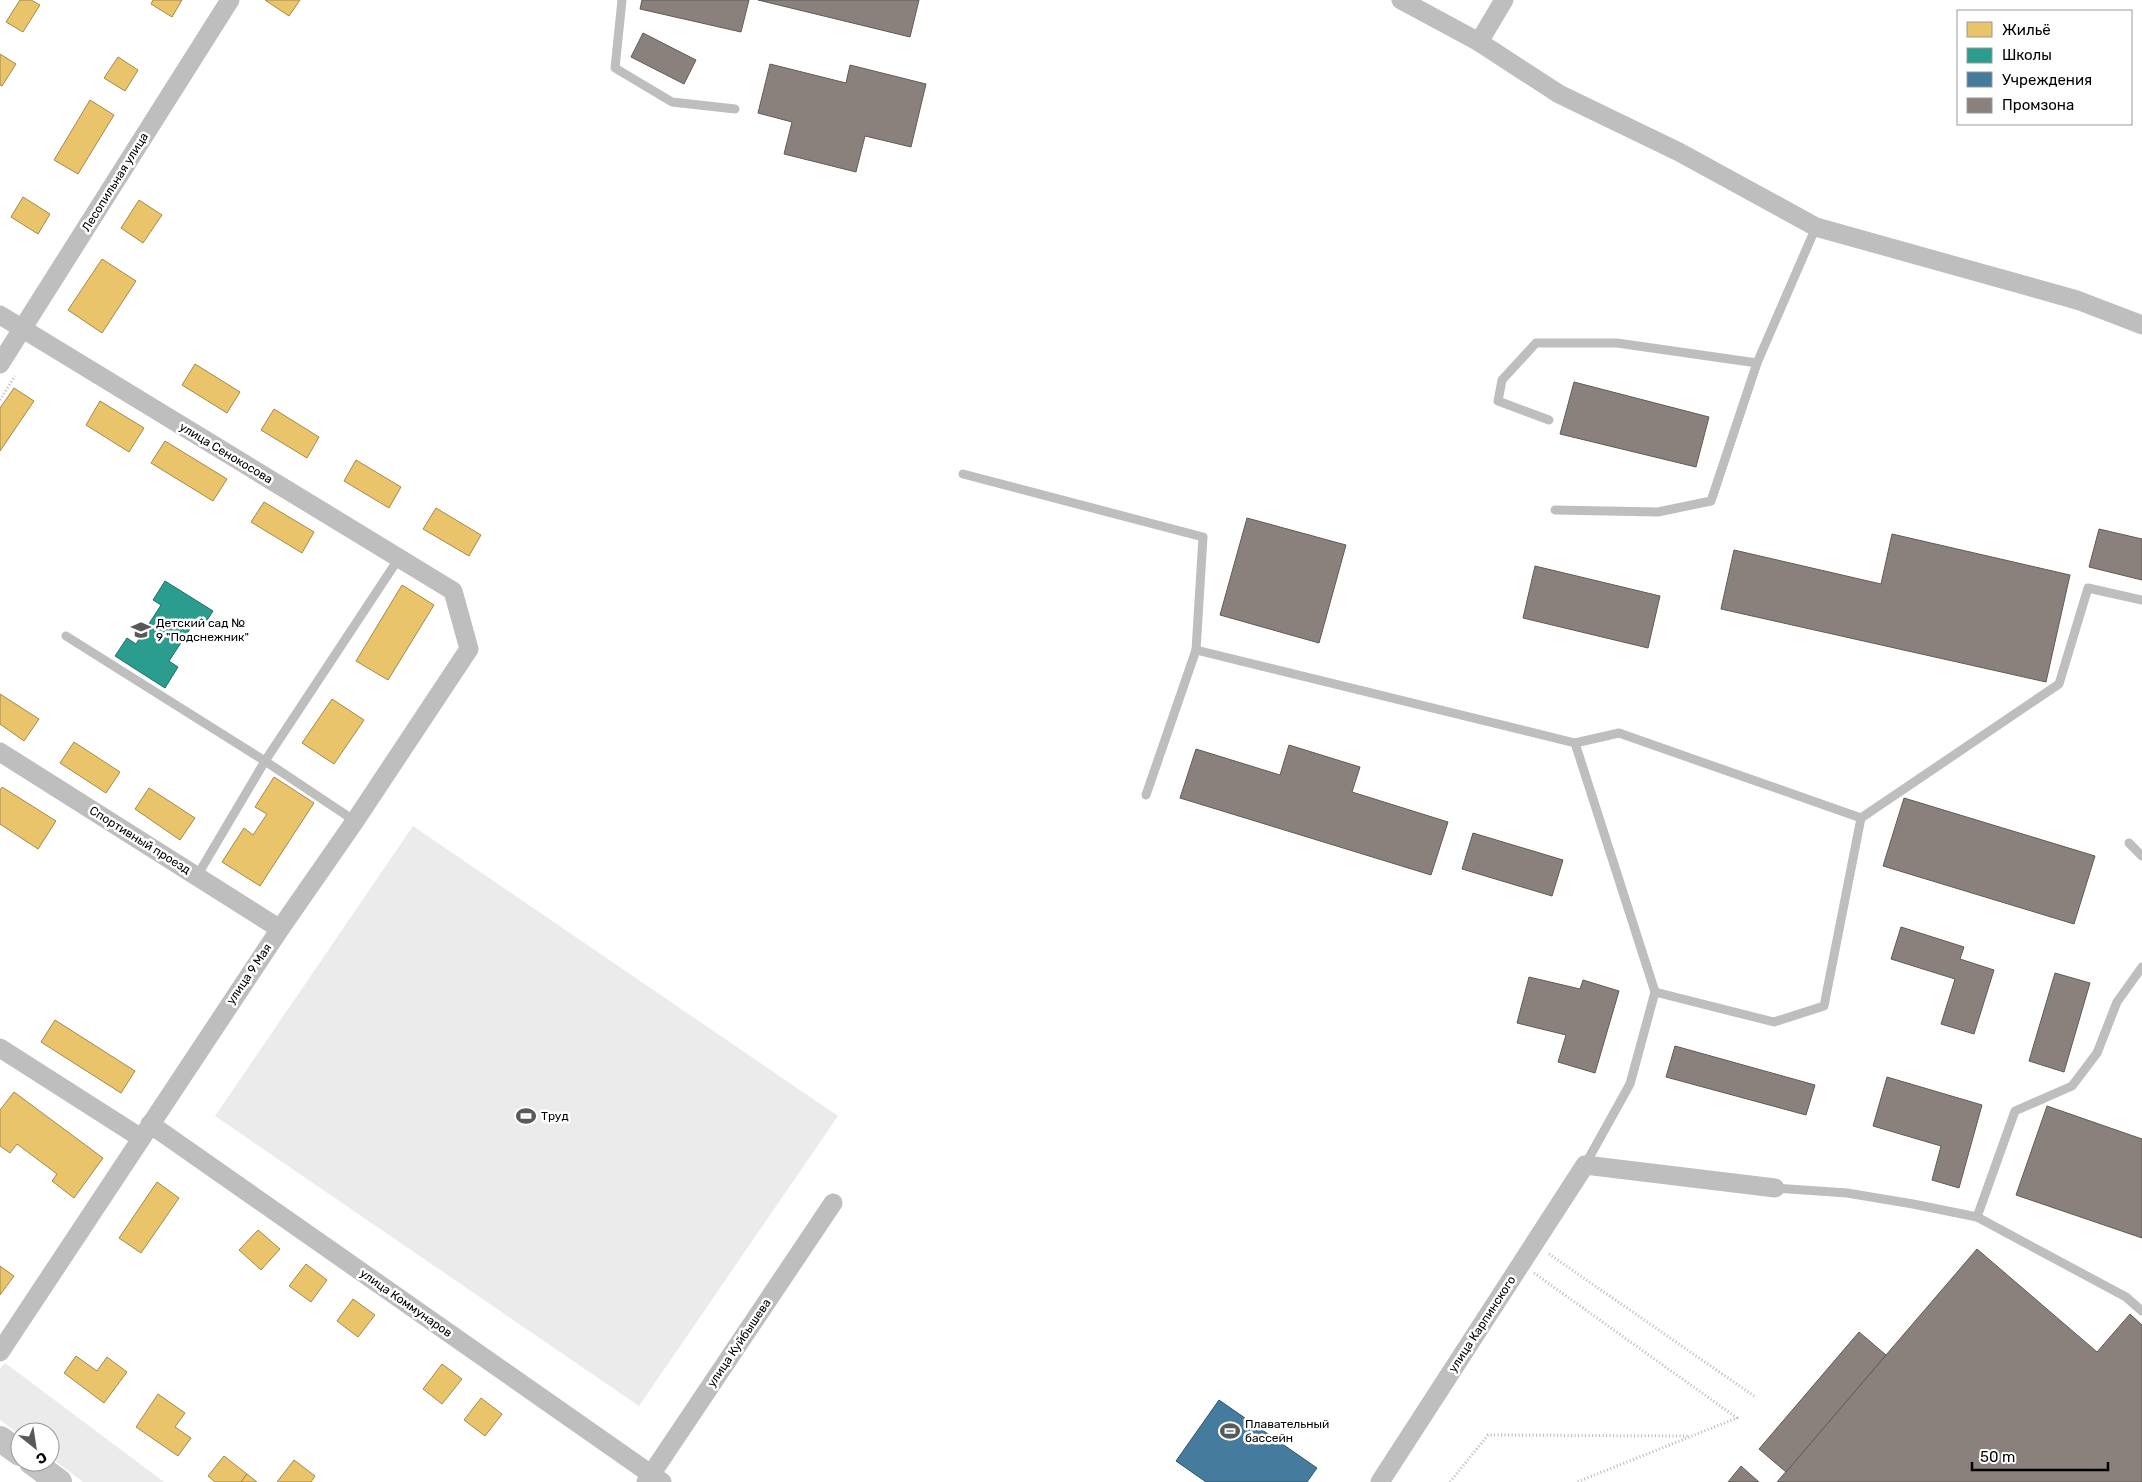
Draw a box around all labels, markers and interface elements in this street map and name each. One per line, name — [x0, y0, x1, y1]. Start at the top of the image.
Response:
legend — [1957, 10, 2132, 125]
text: Жильё — [2002, 21, 2051, 39]
text: Школы — [2002, 46, 2052, 64]
text: Учреждения — [2002, 71, 2092, 89]
text: Промзона — [2002, 96, 2074, 114]
street label: Лесопильная улица — [79, 130, 151, 234]
street label: улица Сенокосова — [177, 420, 275, 486]
place label: Детский сад № 9 "Подснежник" — [156, 616, 249, 644]
school or university icon: Детский сад № 9 "Подснежник" — [130, 619, 152, 641]
street label: Спортивный проезд — [87, 803, 193, 877]
street label: улица 9 Мая — [224, 941, 274, 1007]
sports icon: Труд — [515, 1105, 537, 1127]
place label: Труд — [541, 1109, 569, 1123]
street label: улица Коммунаров — [357, 1266, 455, 1340]
street label: улица Карпинского — [1446, 1273, 1518, 1375]
street label: улица Куйбышева — [704, 1296, 774, 1390]
place label: Плавательный бассейн — [1245, 1417, 1329, 1445]
sports icon: Плавательный бассейн — [1219, 1420, 1241, 1442]
north arrow — [10, 1422, 60, 1472]
scale bar — [1972, 1440, 2108, 1472]
text: С — [33, 1448, 50, 1468]
text: 50 m — [1980, 1448, 2015, 1466]

